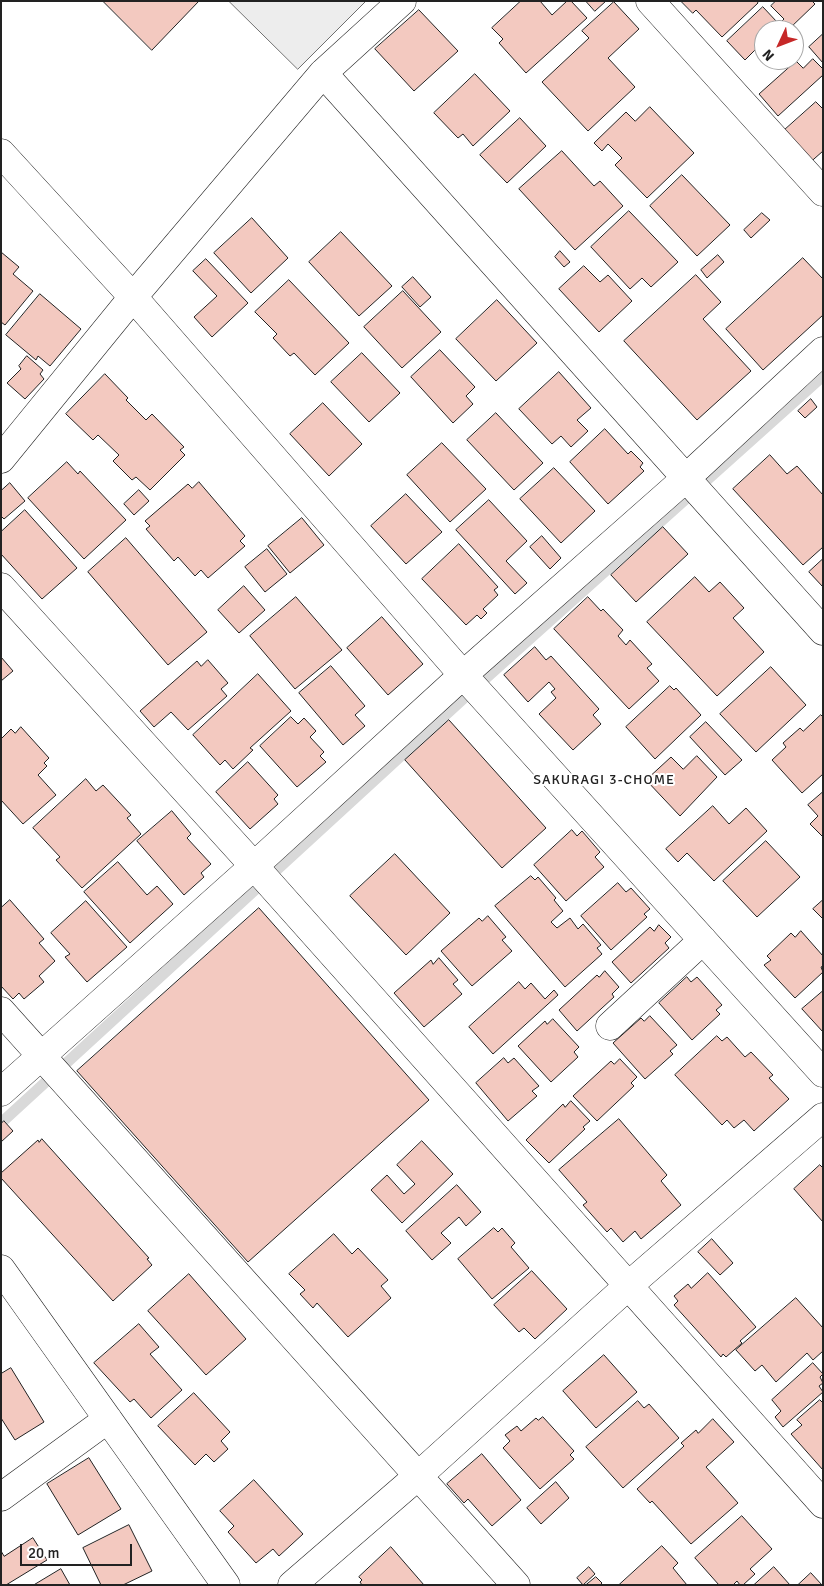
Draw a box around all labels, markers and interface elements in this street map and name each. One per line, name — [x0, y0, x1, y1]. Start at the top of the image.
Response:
north arrow — [754, 20, 804, 70]
text: N — [759, 46, 778, 64]
district label: SAKURAGI 3-CHOME — [531, 772, 677, 788]
scale bar — [22, 1534, 135, 1566]
text: 20 m — [28, 1544, 59, 1562]

